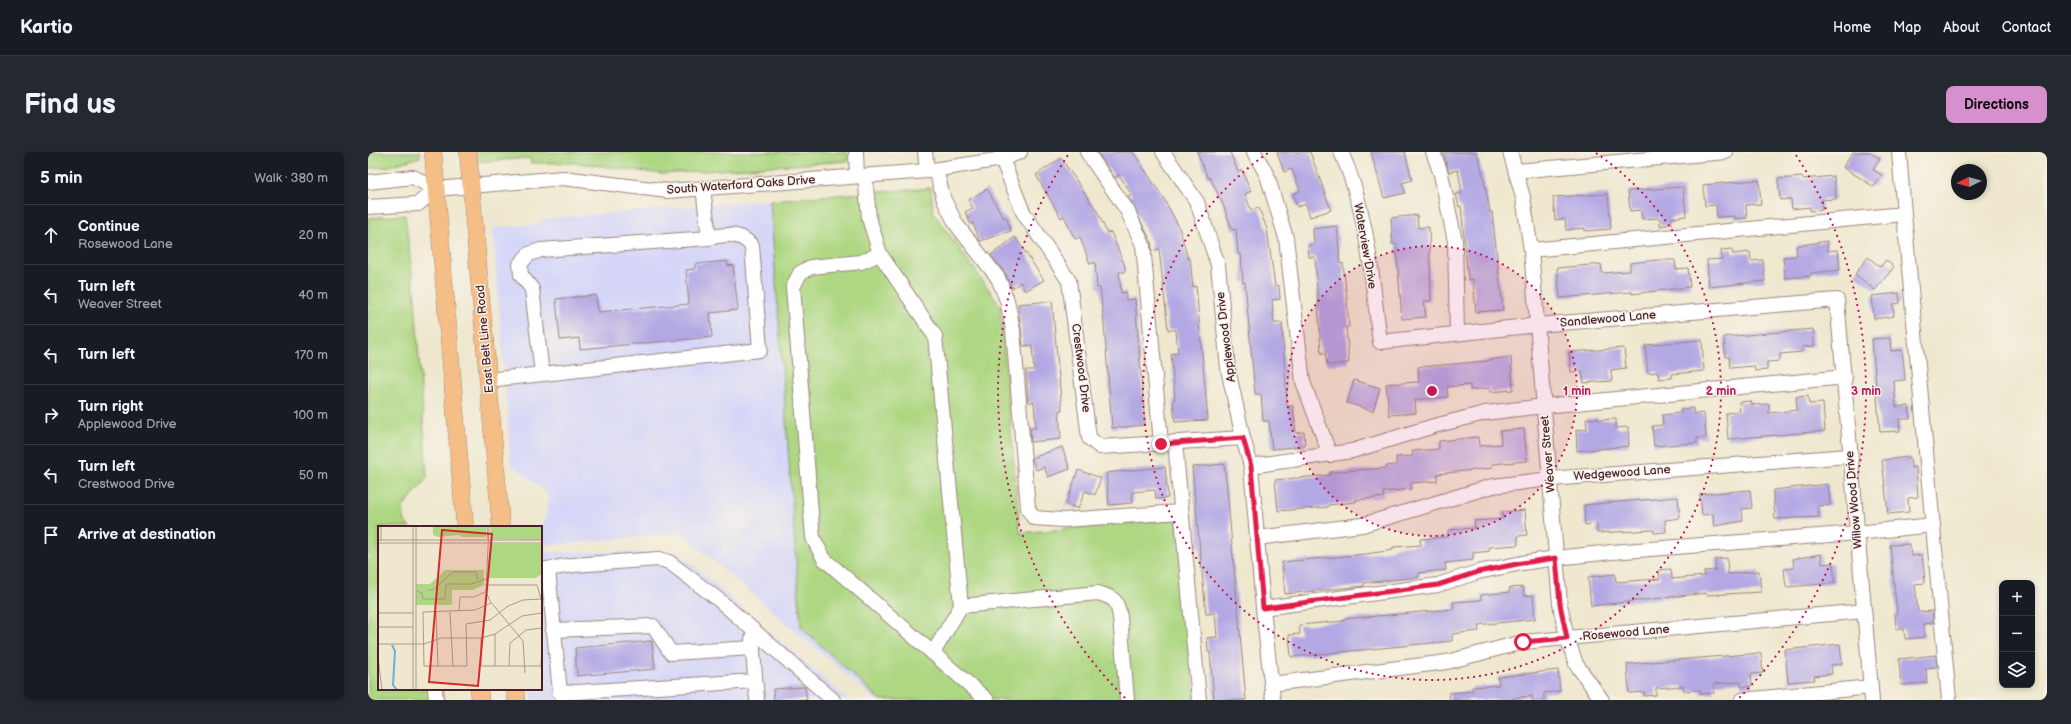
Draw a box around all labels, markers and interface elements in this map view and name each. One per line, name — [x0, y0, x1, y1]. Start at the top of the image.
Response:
text: Kartio — [20, 16, 73, 39]
text: Home — [1833, 19, 1871, 36]
text: Map — [1893, 19, 1921, 36]
text: About — [1943, 19, 1980, 36]
text: Contact — [2002, 19, 2051, 36]
button: Directions — [1946, 86, 2047, 123]
text: Find us — [24, 88, 116, 121]
north arrow — [1951, 164, 1987, 200]
text: 5 min — [40, 168, 83, 188]
text: Walk · 380 m — [254, 170, 328, 186]
street label: South Waterford Oaks Drive — [666, 172, 816, 198]
street label: Waterview Drive — [1350, 202, 1380, 290]
text: Continue — [78, 217, 140, 236]
icon: ahead — [40, 224, 62, 246]
text: 20 m — [298, 227, 328, 243]
text: Rosewood Lane — [78, 236, 173, 252]
text: Turn left — [78, 277, 135, 296]
icon: left — [40, 284, 62, 306]
street label: East Belt Line Road — [473, 284, 497, 394]
text: 40 m — [298, 287, 328, 303]
street label: Applewood Drive — [1213, 291, 1239, 383]
text: Weaver Street — [78, 296, 162, 312]
street label: Sandlewood Lane — [1559, 307, 1657, 331]
street label: Crestwood Drive — [1068, 323, 1094, 413]
icon: left — [40, 344, 62, 366]
text: Turn left — [78, 345, 135, 364]
text: 170 m — [295, 347, 328, 363]
centre of rings — [1425, 384, 1439, 398]
text: 1 min — [1563, 384, 1591, 399]
text: 2 min — [1706, 384, 1736, 399]
text: 3 min — [1851, 384, 1881, 399]
text: Turn right — [78, 397, 143, 416]
icon: right — [40, 404, 62, 426]
text: 100 m — [293, 407, 328, 423]
street label: Weaver Street — [1537, 415, 1559, 493]
text: Applewood Drive — [78, 416, 176, 432]
route end — [1152, 435, 1170, 453]
street label: Willow Wood Drive — [1842, 450, 1866, 550]
text: Turn left — [78, 457, 135, 476]
street label: Wedgewood Lane — [1573, 462, 1671, 484]
icon: left — [40, 464, 62, 486]
text: 50 m — [299, 467, 328, 483]
text: Crestwood Drive — [78, 476, 175, 492]
icon: arrive — [40, 524, 62, 546]
text: Arrive at destination — [78, 525, 216, 544]
inset map — [378, 526, 542, 690]
map controls — [1999, 580, 2035, 688]
button: + — [1999, 580, 2035, 616]
button: − — [1999, 616, 2035, 652]
street label: Rosewood Lane — [1582, 622, 1670, 644]
route start — [1514, 633, 1532, 651]
button: layers — [1999, 652, 2035, 688]

